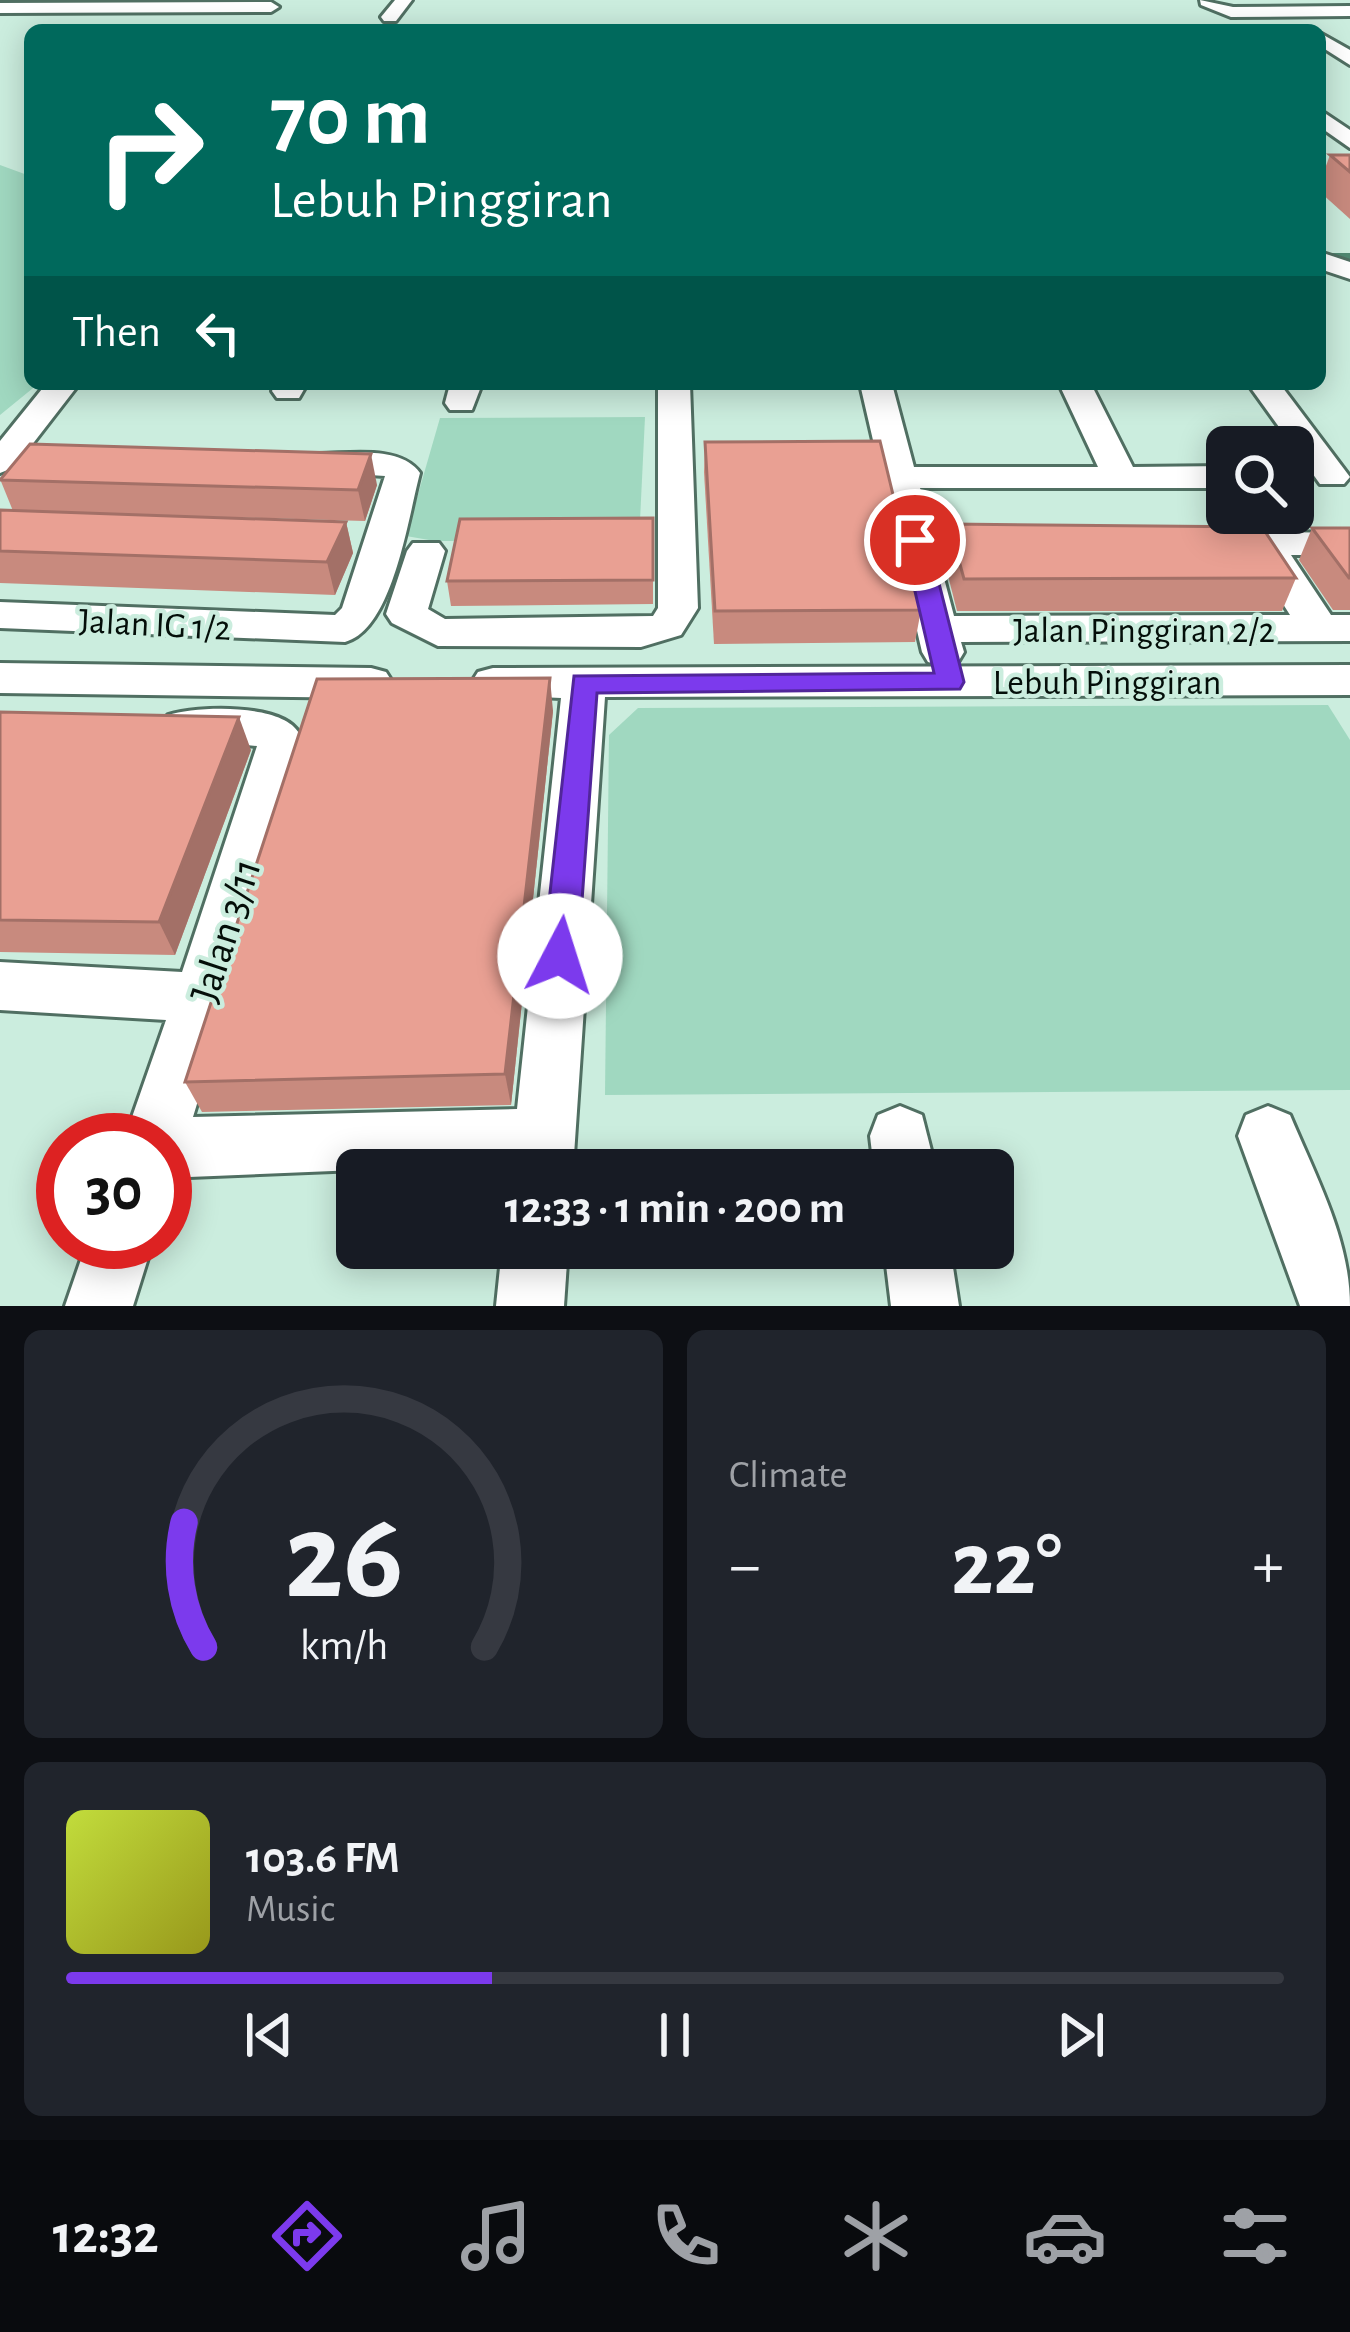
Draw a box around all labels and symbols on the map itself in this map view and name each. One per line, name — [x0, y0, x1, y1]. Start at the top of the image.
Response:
pin — [864, 489, 966, 591]
street label: Jalan IG 1/2 — [78, 603, 232, 647]
street label: Jalan Pinggiran 2/2 — [1013, 613, 1275, 649]
street label: Lebuh Pinggiran — [993, 665, 1221, 701]
street label: Jalan 3/11 — [183, 854, 269, 1007]
position arrow — [497, 893, 623, 1019]
speed limit sign: 30 — [36, 1113, 192, 1269]

